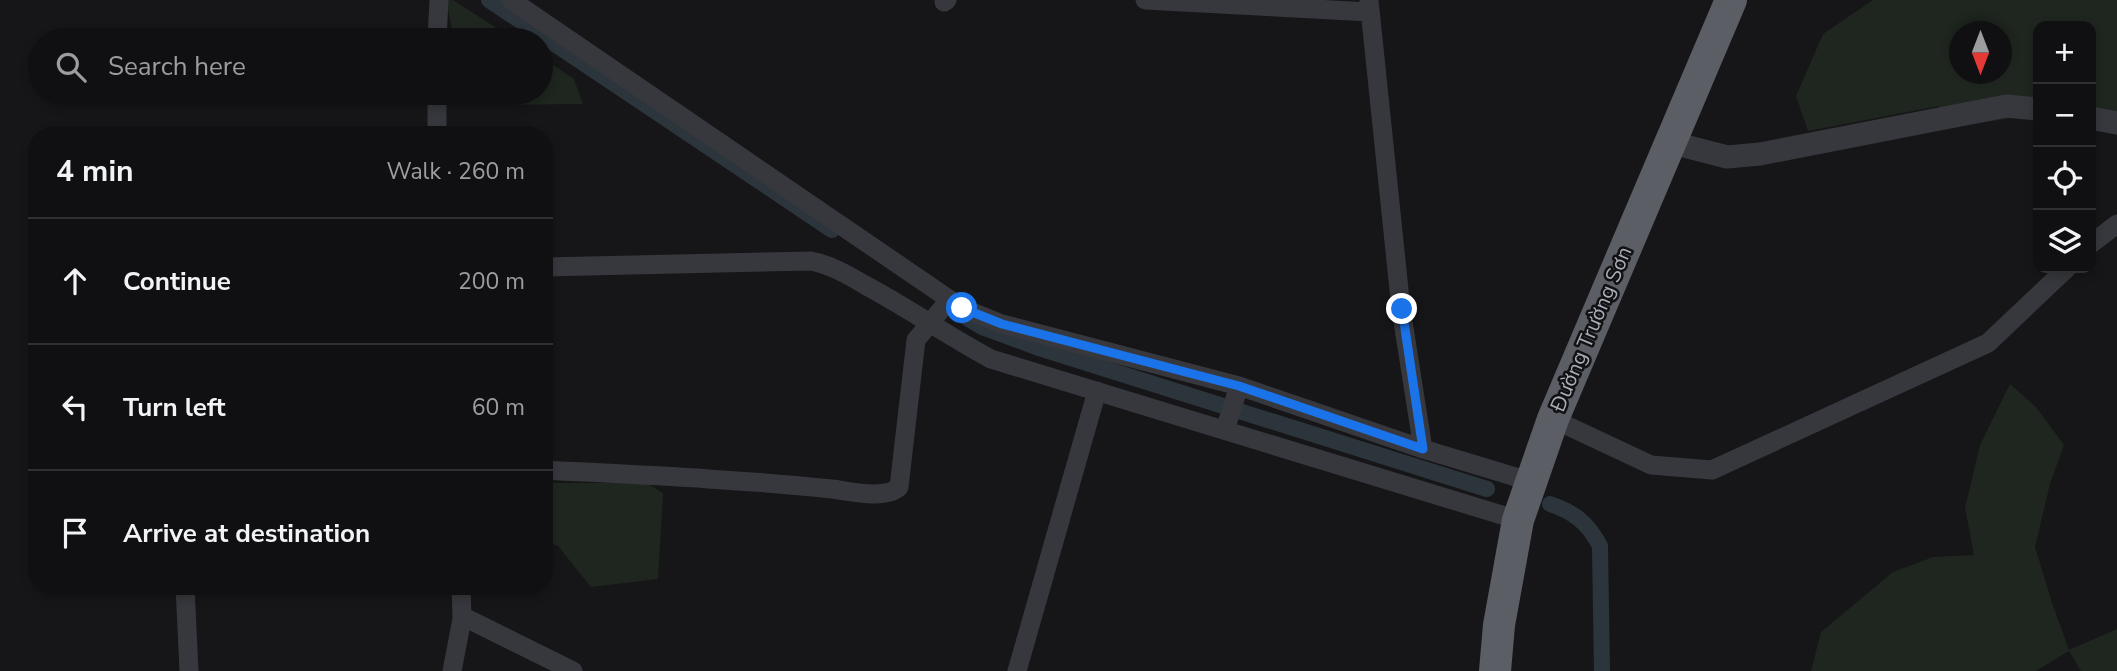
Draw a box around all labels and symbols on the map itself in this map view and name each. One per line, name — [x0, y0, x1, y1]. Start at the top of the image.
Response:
north arrow — [1949, 21, 2012, 84]
street label: Đường Trường Sơn — [1543, 242, 1638, 417]
route start — [946, 292, 977, 323]
route end — [1386, 293, 1417, 324]

